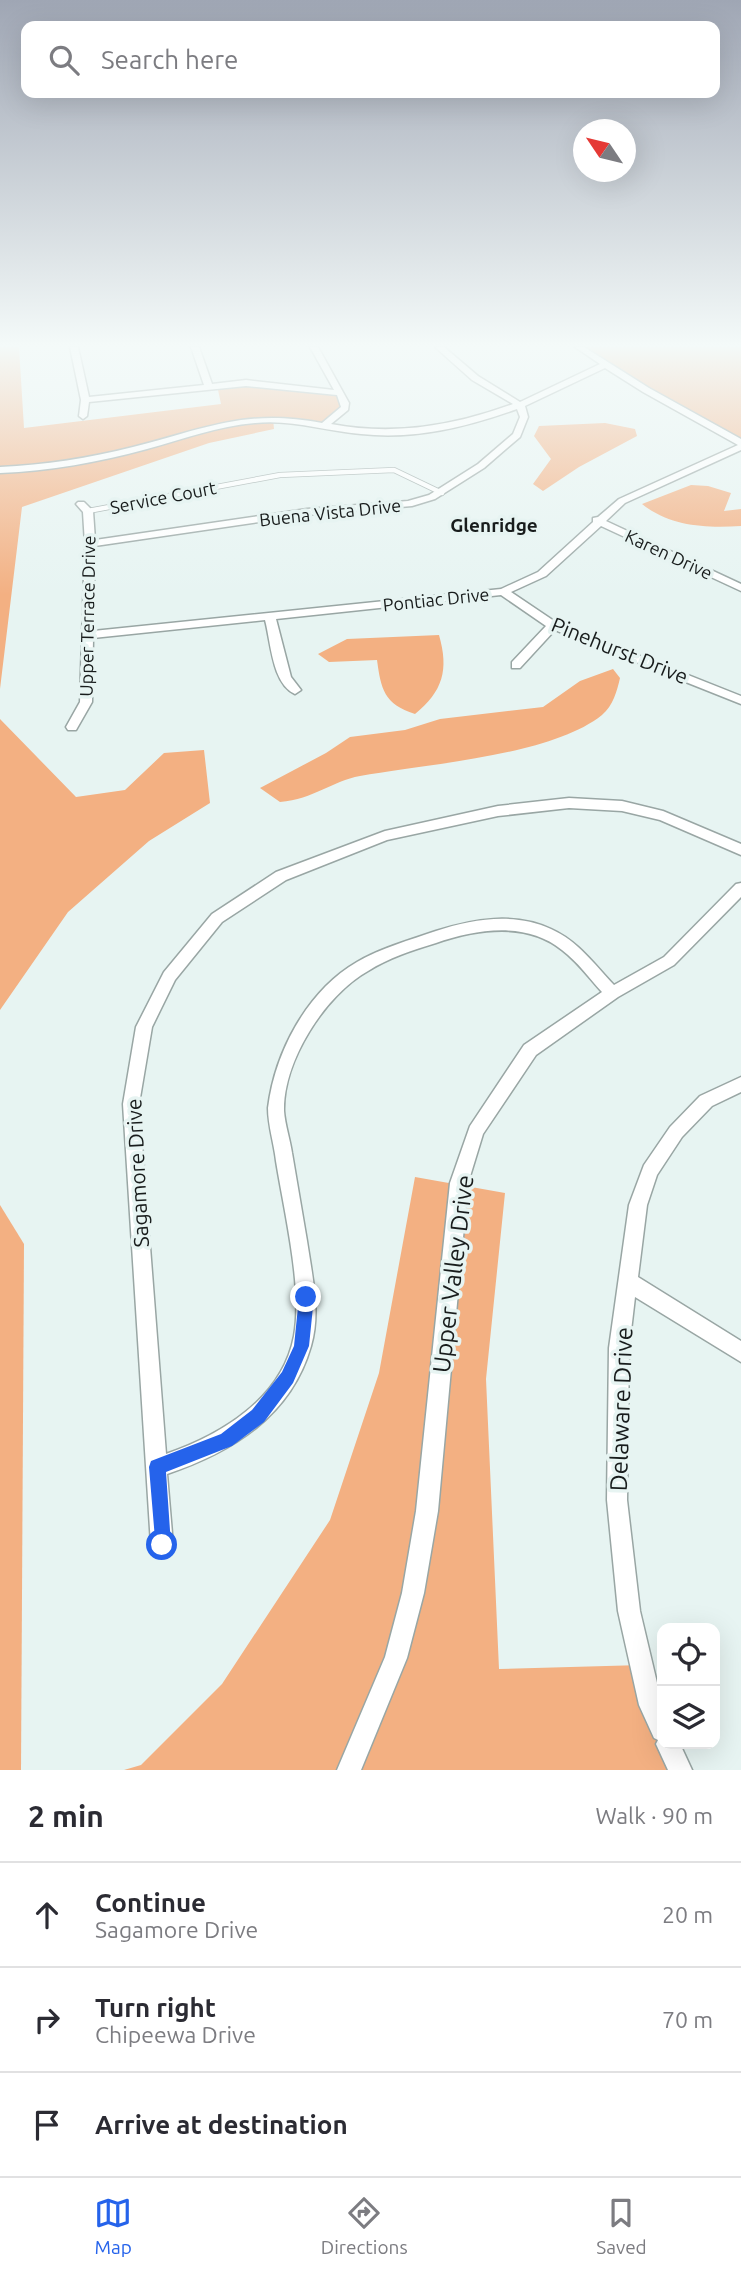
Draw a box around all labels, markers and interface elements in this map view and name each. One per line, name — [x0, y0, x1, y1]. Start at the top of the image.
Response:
search box — [21, 21, 720, 98]
icon: search — [45, 41, 83, 79]
text: Search here — [101, 45, 238, 74]
north arrow — [573, 119, 636, 182]
street label: Service Court — [108, 477, 218, 517]
street label: Buena Vista Drive — [258, 495, 402, 529]
district label: Glenridge — [450, 514, 538, 536]
street label: Karen Drive — [622, 525, 716, 583]
street label: Upper Terrace Drive — [76, 535, 98, 697]
street label: Pontiac Drive — [382, 583, 490, 615]
street label: Pinehurst Drive — [548, 612, 692, 688]
street label: Sagamore Drive — [121, 1098, 153, 1248]
street label: Upper Valley Drive — [427, 1174, 479, 1374]
route end — [290, 1281, 321, 1312]
street label: Delaware Drive — [605, 1326, 637, 1492]
route start — [146, 1529, 177, 1560]
map controls — [657, 1623, 720, 1749]
button: locate — [657, 1623, 720, 1686]
button: layers — [657, 1686, 720, 1749]
text: 2 min — [28, 1799, 104, 1833]
text: Walk · 90 m — [595, 1803, 713, 1828]
text: Continue — [95, 1888, 206, 1917]
icon: ahead — [28, 1896, 66, 1934]
text: 20 m — [662, 1902, 713, 1927]
text: Sagamore Drive — [95, 1917, 258, 1942]
text: Turn right — [95, 1993, 216, 2022]
icon: right — [28, 2001, 66, 2039]
text: 70 m — [662, 2007, 713, 2032]
text: Chipeewa Drive — [95, 2022, 256, 2047]
icon: arrive — [28, 2106, 66, 2144]
text: Arrive at destination — [95, 2110, 348, 2139]
tab: Map — [94, 2194, 132, 2258]
tab: Directions — [321, 2194, 408, 2258]
tab: Saved — [596, 2194, 647, 2258]

